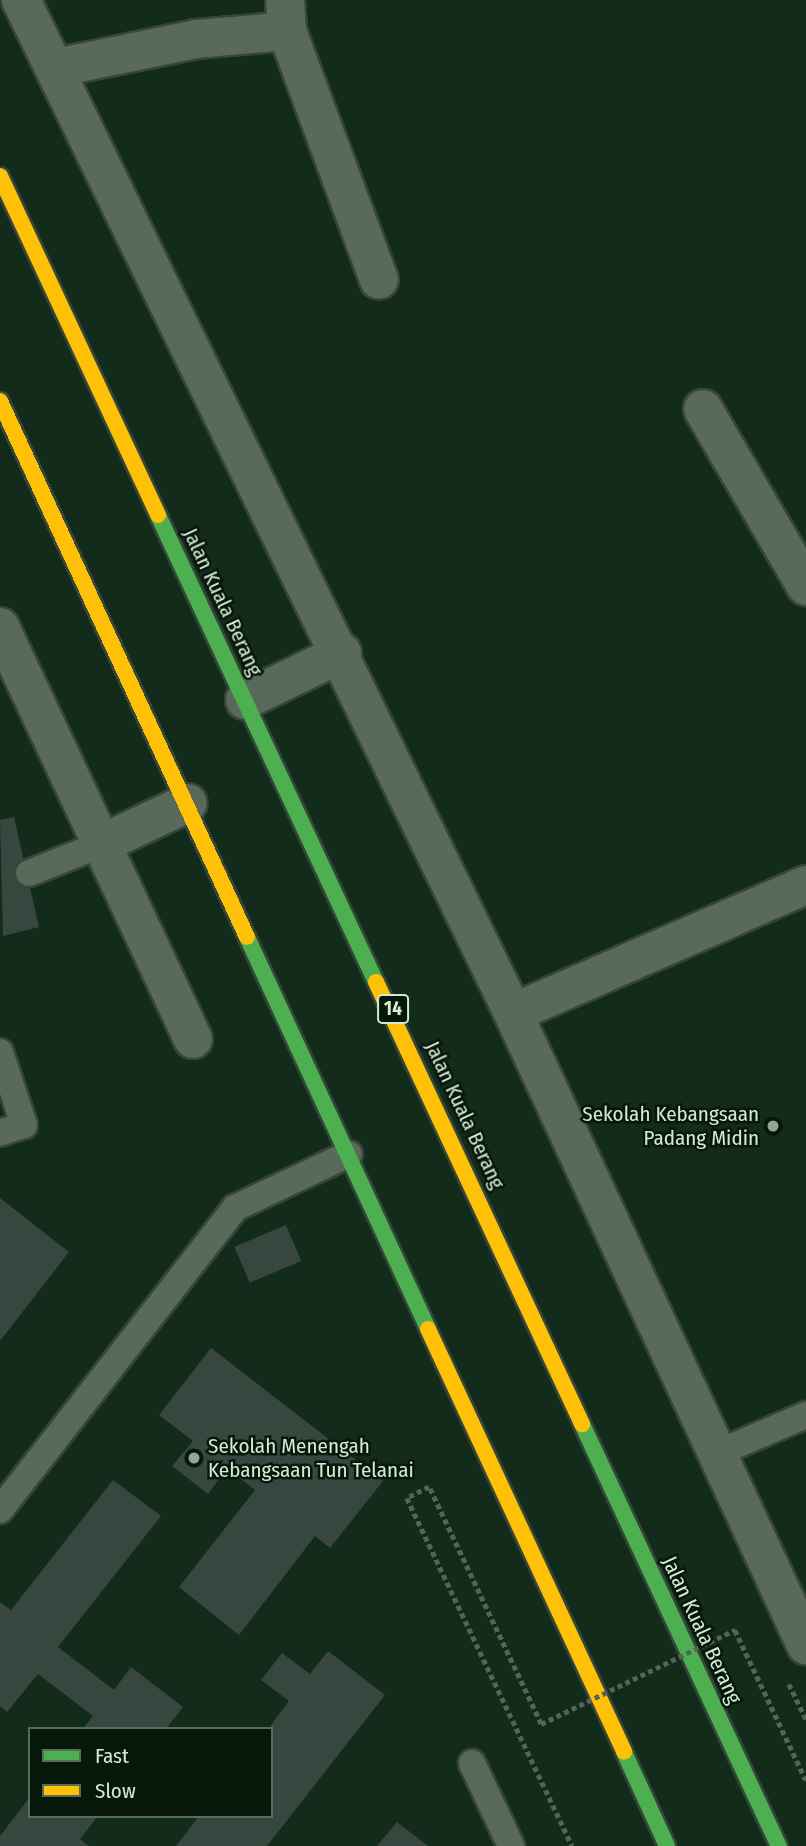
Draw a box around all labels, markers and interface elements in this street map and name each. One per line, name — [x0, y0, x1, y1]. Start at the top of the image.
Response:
street label: Jalan Kuala Berang — [178, 524, 268, 680]
road number: 14 — [376, 993, 410, 1024]
street label: Jalan Kuala Berang — [420, 1037, 510, 1193]
place label: Sekolah Kebangsaan Padang Midin — [582, 1101, 759, 1151]
marker: Sekolah Kebangsaan Padang Midin — [765, 1118, 781, 1134]
place label: Sekolah Menengah Kebangsaan Tun Telanai — [208, 1433, 414, 1483]
marker: Sekolah Menengah Kebangsaan Tun Telanai — [186, 1450, 202, 1466]
street label: Jalan Kuala Berang — [657, 1552, 747, 1708]
legend — [28, 1727, 273, 1818]
text: Fast — [95, 1743, 129, 1769]
text: Slow — [95, 1778, 136, 1804]

